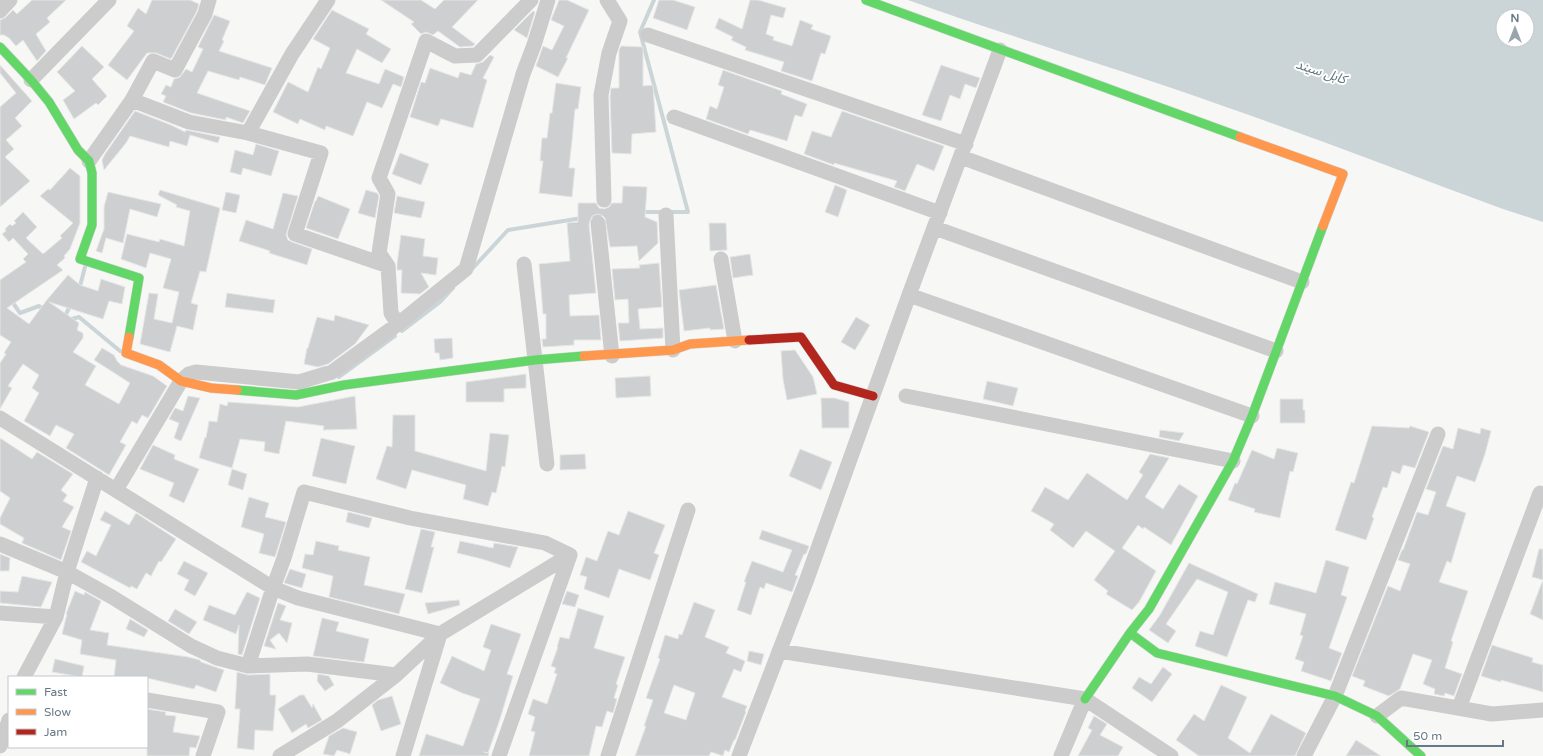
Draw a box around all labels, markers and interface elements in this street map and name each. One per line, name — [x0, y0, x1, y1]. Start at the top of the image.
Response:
north arrow — [1495, 8, 1535, 48]
text: N — [1511, 12, 1519, 25]
water label: کابل سيند — [1294, 56, 1351, 88]
legend — [8, 676, 148, 748]
text: Fast — [44, 685, 68, 699]
text: Slow — [44, 705, 71, 719]
scale bar — [1407, 722, 1503, 748]
text: Jam — [44, 725, 67, 739]
text: 50 m — [1413, 729, 1442, 743]

